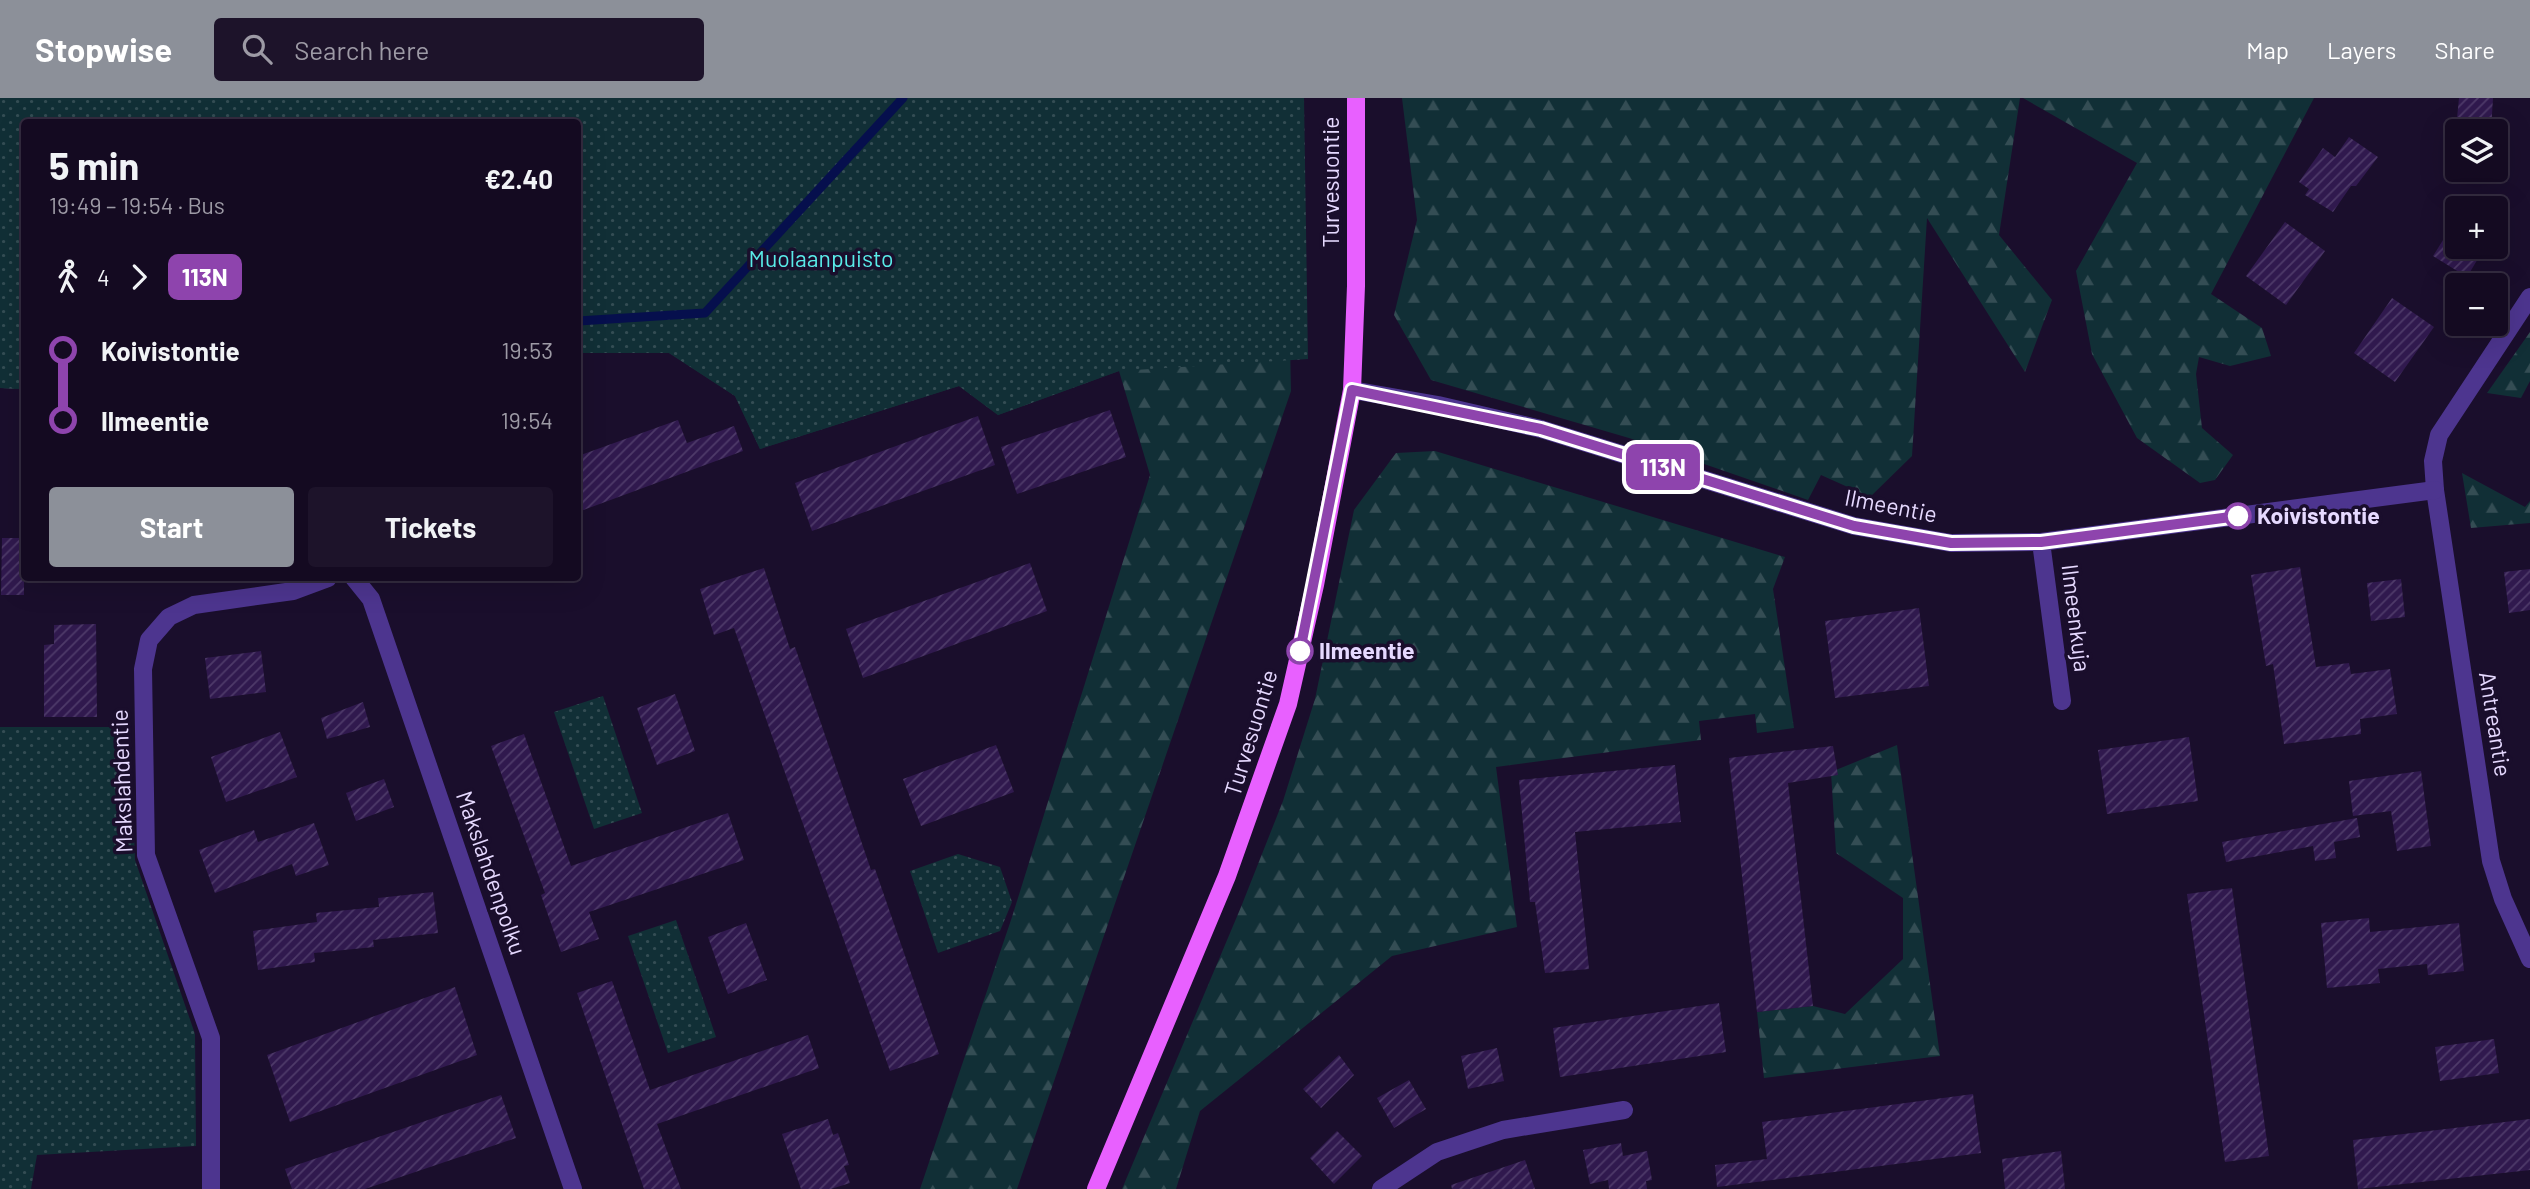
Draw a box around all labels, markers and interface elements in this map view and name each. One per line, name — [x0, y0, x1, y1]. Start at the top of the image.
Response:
search box — [214, 18, 704, 81]
text: Stopwise — [35, 29, 172, 69]
icon: search — [238, 30, 276, 68]
text: Search here — [294, 34, 429, 65]
text: Map — [2246, 35, 2289, 64]
text: Layers — [2327, 35, 2396, 64]
text: Share — [2434, 35, 2495, 64]
street label: Turvesuontie — [1316, 117, 1344, 247]
map controls — [2445, 119, 2508, 336]
button: layers — [2445, 119, 2508, 182]
text: 5 min — [49, 142, 139, 188]
text: €2.40 — [484, 163, 553, 194]
text: 19:49 – 19:54 · Bus — [49, 191, 225, 219]
button: + — [2445, 196, 2508, 259]
park label: Muolaanpuisto — [749, 244, 894, 272]
icon: walk — [49, 258, 87, 296]
icon: forward — [120, 258, 158, 296]
text: 113N — [182, 262, 228, 291]
text: 4 — [97, 263, 110, 291]
button: − — [2445, 273, 2508, 336]
text: Koivistontie — [101, 335, 240, 366]
text: 19:53 — [502, 336, 553, 364]
text: Ilmeentie — [101, 405, 209, 436]
text: 19:54 — [501, 406, 553, 434]
line badge: 113N — [1614, 444, 1712, 490]
text: 113N — [1640, 452, 1686, 481]
street label: Ilmeentie — [1843, 482, 1940, 528]
button: Start — [49, 487, 294, 567]
button: Tickets — [308, 487, 553, 567]
place label: Koivistontie — [2257, 501, 2380, 529]
marker: Koivistontie — [2225, 503, 2251, 529]
street label: Ilmeenkuja — [2057, 562, 2097, 673]
place label: Ilmeentie — [1319, 636, 1415, 664]
marker: Ilmeentie — [1287, 638, 1313, 664]
street label: Turvesuontie — [1218, 666, 1283, 799]
street label: Antreantie — [2474, 669, 2518, 778]
street label: Makslahdentie — [105, 709, 137, 853]
street label: Makslahdenpolku — [451, 787, 533, 958]

